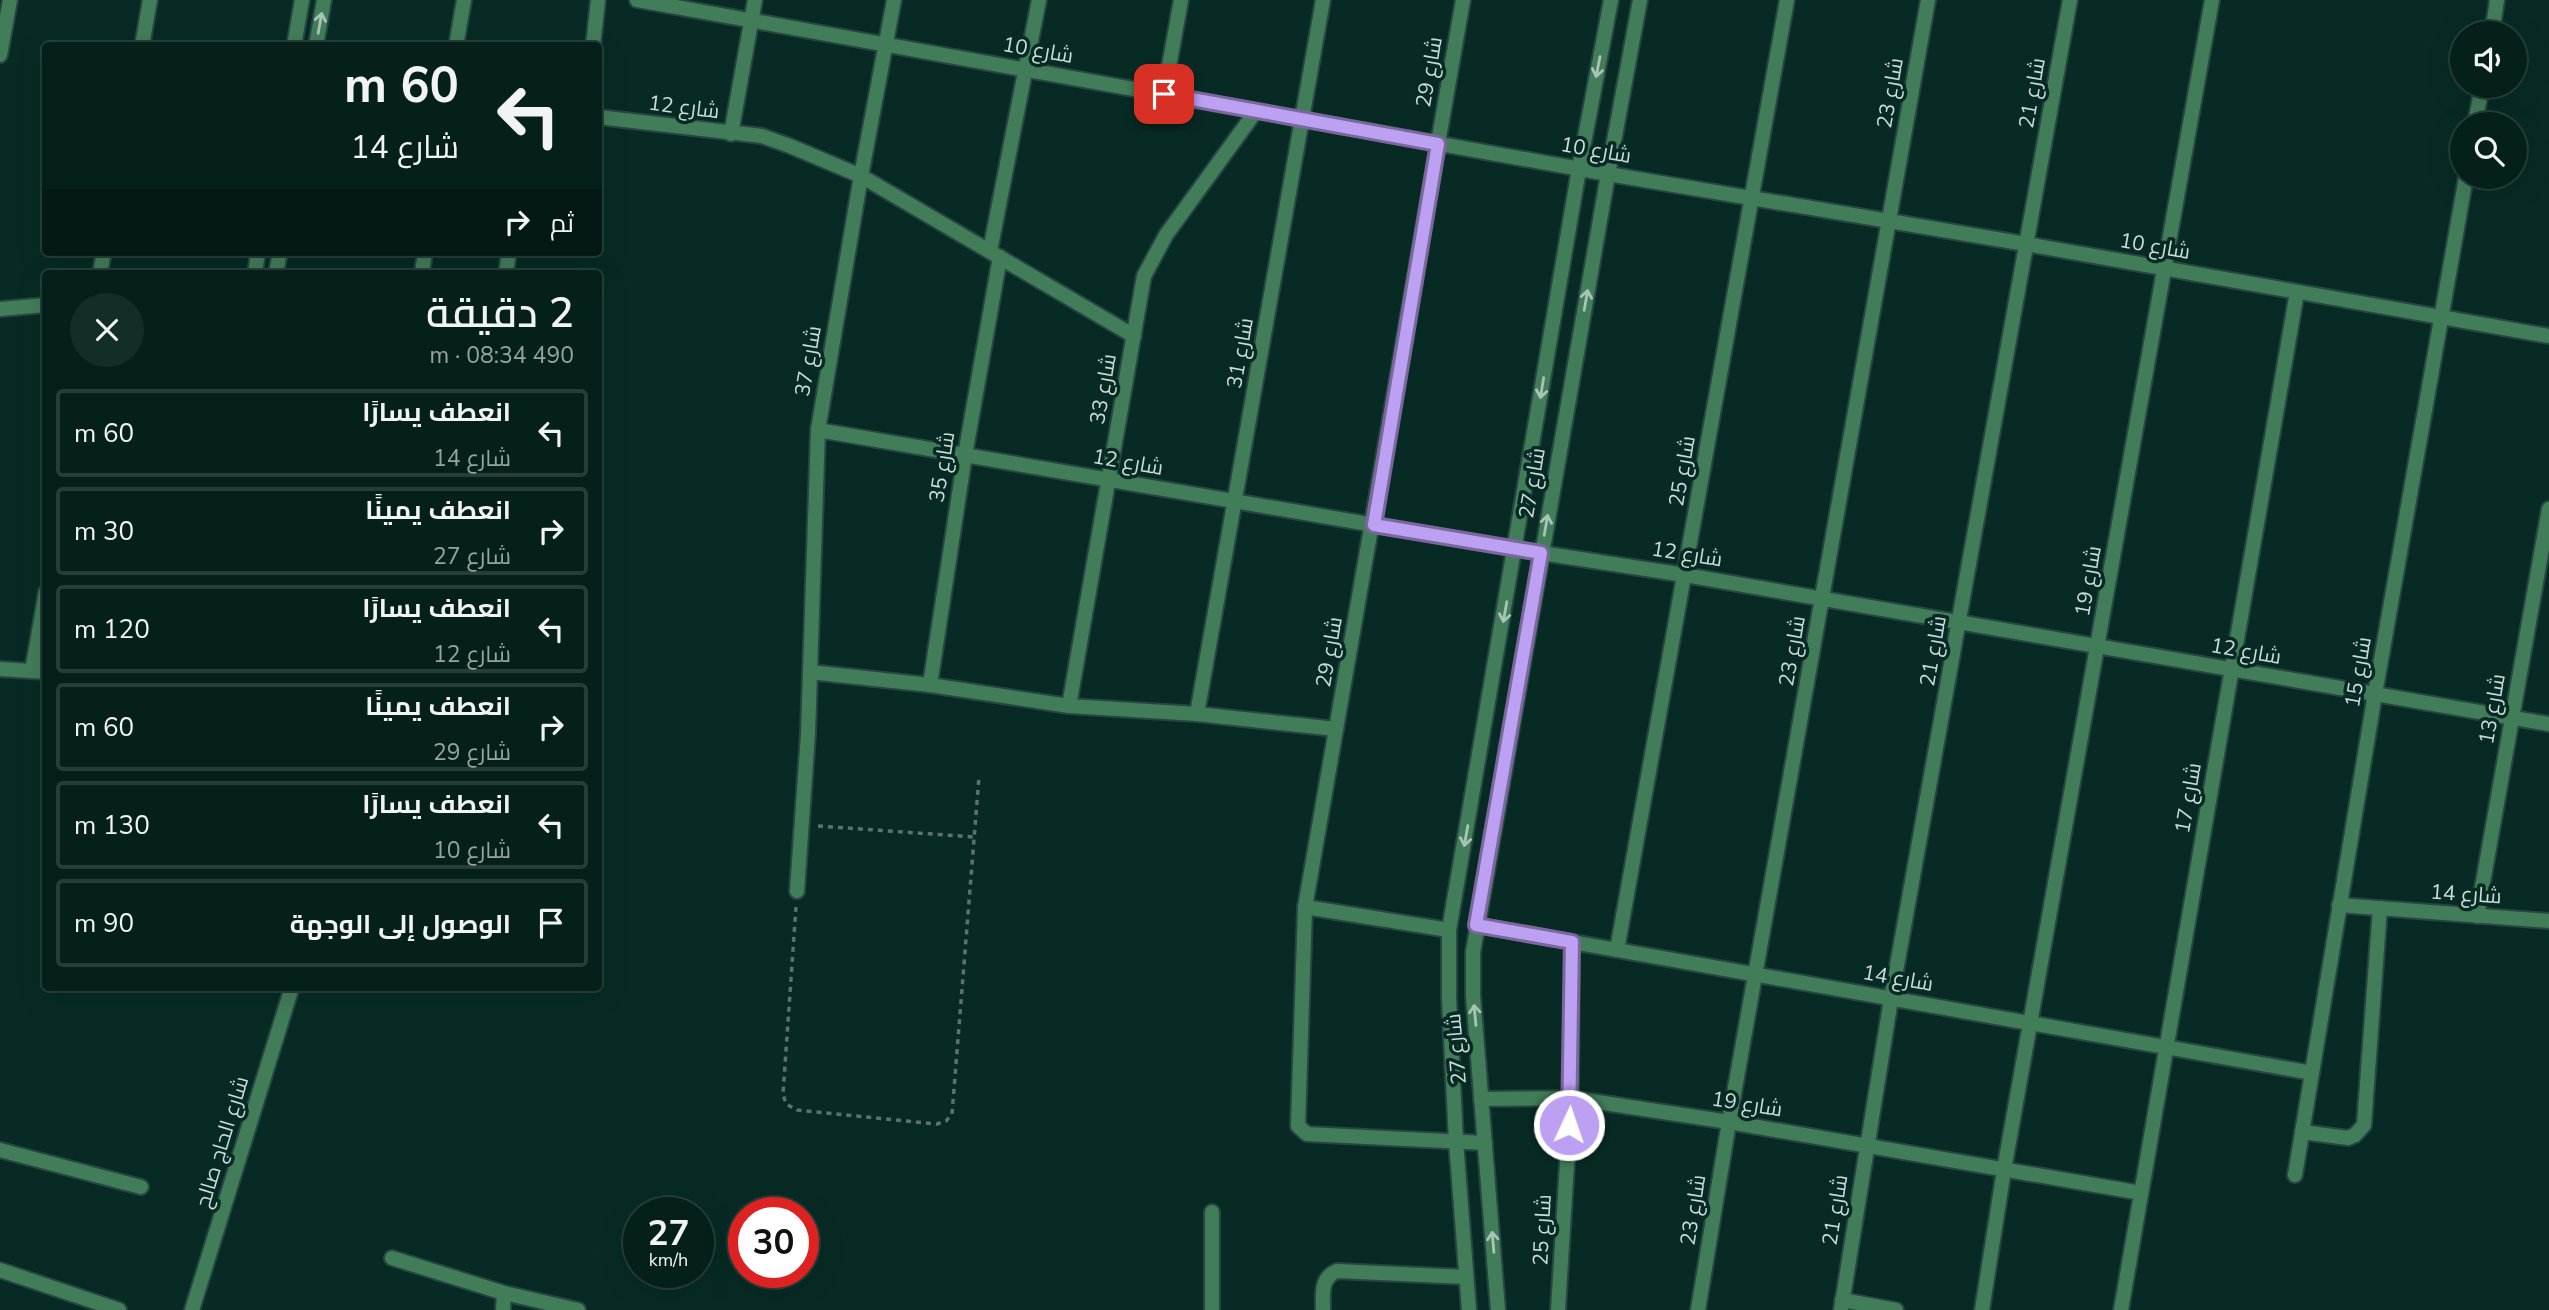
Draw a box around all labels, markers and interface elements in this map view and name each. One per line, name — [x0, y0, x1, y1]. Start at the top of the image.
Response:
one-way arrow — [314, 12, 327, 35]
map controls — [2450, 21, 2527, 189]
button: sound — [2450, 21, 2527, 98]
street label: شارع 10 — [1000, 30, 1076, 70]
street label: شارع 29 — [1409, 34, 1449, 110]
text: 60 m — [344, 52, 459, 119]
one-way arrow — [1591, 55, 1605, 78]
street label: شارع 23 — [1870, 55, 1910, 131]
street label: شارع 21 — [2012, 55, 2052, 131]
pin — [1134, 64, 1194, 124]
icon: left — [483, 70, 574, 161]
icon: arrive — [1145, 75, 1183, 113]
street label: شارع 12 — [647, 89, 721, 125]
button: search — [2450, 112, 2527, 189]
text: شارع 14 — [350, 126, 459, 169]
street label: شارع 10 — [1558, 130, 1634, 170]
icon: right — [498, 203, 536, 241]
text: ثم — [550, 206, 574, 241]
street label: شارع 10 — [2117, 226, 2193, 266]
text: 2 دقيقة — [426, 285, 574, 342]
one-way arrow — [1579, 289, 1593, 312]
button: close — [70, 293, 144, 367]
street label: شارع 31 — [1220, 315, 1260, 391]
street label: شارع 37 — [788, 323, 828, 399]
text: 490 m · 08:34 — [429, 340, 574, 371]
street label: شارع 33 — [1083, 351, 1123, 427]
one-way arrow — [1535, 376, 1548, 399]
text: انعطف يسارًا — [362, 395, 511, 430]
icon: left — [532, 414, 570, 452]
text: 60 m — [74, 416, 134, 451]
street label: شارع 35 — [923, 430, 961, 504]
street label: شارع 25 — [1662, 433, 1702, 509]
street label: شارع 12 — [1090, 442, 1166, 482]
text: شارع 14 — [433, 443, 511, 474]
street label: شارع 27 — [1512, 445, 1552, 521]
text: انعطف يمينًا — [365, 493, 511, 528]
icon: right — [532, 512, 570, 550]
text: 30 m — [74, 514, 134, 549]
one-way arrow — [1540, 514, 1553, 536]
street label: شارع 12 — [1650, 535, 1724, 573]
text: شارع 27 — [433, 541, 511, 572]
street label: شارع 19 — [2068, 543, 2108, 619]
text: انعطف يسارًا — [362, 591, 511, 626]
one-way arrow — [1497, 600, 1511, 623]
icon: left — [532, 610, 570, 648]
text: 120 m — [74, 612, 150, 647]
street label: شارع 23 — [1772, 613, 1812, 689]
street label: شارع 21 — [1913, 613, 1953, 689]
street label: شارع 29 — [1309, 614, 1349, 690]
street label: شارع 12 — [2208, 631, 2284, 671]
street label: شارع 15 — [2338, 634, 2378, 710]
text: شارع 12 — [433, 639, 511, 670]
street label: شارع 13 — [2472, 671, 2512, 747]
text: انعطف يمينًا — [365, 689, 511, 724]
icon: right — [532, 708, 570, 746]
text: 60 m — [74, 710, 134, 745]
text: شارع 29 — [433, 737, 511, 768]
street label: شارع 17 — [2168, 760, 2208, 836]
text: انعطف يسارًا — [362, 787, 511, 822]
icon: left — [532, 806, 570, 844]
text: 130 m — [74, 808, 150, 843]
one-way arrow — [1458, 824, 1472, 847]
text: شارع 10 — [433, 835, 511, 866]
street label: شارع 14 — [2429, 878, 2503, 910]
icon: arrive — [532, 904, 570, 942]
text: 90 m — [74, 906, 134, 941]
text: الوصول إلى الوجهة — [290, 907, 511, 942]
street label: شارع 14 — [1860, 958, 1936, 998]
one-way arrow — [1468, 1004, 1481, 1027]
street label: شارع 27 — [1439, 1012, 1473, 1086]
street label: شارع الحاج صالح — [189, 1073, 255, 1211]
street label: شارع 19 — [1710, 1085, 1784, 1123]
position arrow — [1532, 1088, 1606, 1162]
street label: شارع 23 — [1674, 1173, 1712, 1247]
street label: شارع 21 — [1816, 1173, 1854, 1247]
street label: شارع 25 — [1526, 1194, 1558, 1266]
speed limit sign: 30 — [728, 1197, 819, 1288]
text: 27 — [647, 1210, 690, 1257]
one-way arrow — [1486, 1231, 1499, 1254]
text: km/h — [649, 1248, 688, 1272]

